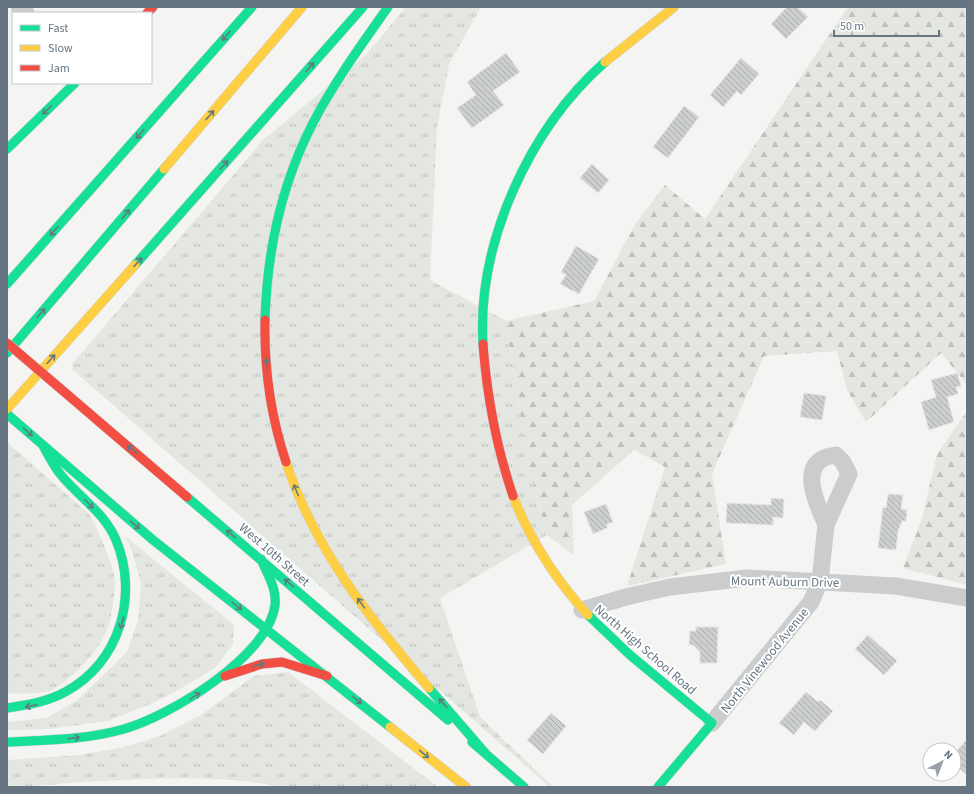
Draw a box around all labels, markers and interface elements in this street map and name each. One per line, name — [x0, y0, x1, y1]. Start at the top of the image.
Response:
legend — [12, 12, 152, 84]
scale bar — [834, 12, 939, 38]
text: 50 m — [840, 18, 864, 35]
text: Fast — [48, 20, 68, 37]
one-way arrow — [221, 31, 231, 41]
text: Slow — [48, 40, 73, 57]
text: Jam — [48, 60, 70, 77]
one-way arrow — [305, 62, 315, 72]
one-way arrow — [42, 105, 52, 115]
one-way arrow — [205, 110, 214, 120]
one-way arrow — [136, 128, 145, 138]
one-way arrow — [219, 160, 228, 170]
one-way arrow — [121, 209, 130, 219]
one-way arrow — [49, 226, 59, 236]
one-way arrow — [133, 257, 142, 267]
one-way arrow — [37, 308, 46, 318]
one-way arrow — [47, 354, 56, 364]
one-way arrow — [263, 358, 271, 371]
one-way arrow — [23, 428, 33, 437]
one-way arrow — [127, 445, 137, 454]
one-way arrow — [292, 485, 299, 497]
one-way arrow — [84, 499, 94, 509]
street label: West 10th Street — [235, 519, 314, 591]
one-way arrow — [130, 520, 141, 529]
one-way arrow — [226, 529, 236, 538]
street label: Mount Auburn Drive — [731, 572, 839, 592]
one-way arrow — [283, 579, 294, 588]
one-way arrow — [357, 597, 365, 608]
street label: North High School Road — [590, 600, 700, 699]
one-way arrow — [231, 602, 242, 610]
street label: North Vinewood Avenue — [717, 604, 813, 717]
one-way arrow — [117, 616, 125, 629]
one-way arrow — [253, 661, 266, 668]
one-way arrow — [189, 692, 201, 700]
one-way arrow — [352, 696, 362, 705]
one-way arrow — [438, 698, 447, 708]
one-way arrow — [25, 702, 38, 710]
one-way arrow — [67, 734, 80, 742]
north arrow — [922, 742, 962, 782]
text: N — [941, 747, 956, 763]
one-way arrow — [419, 749, 429, 758]

